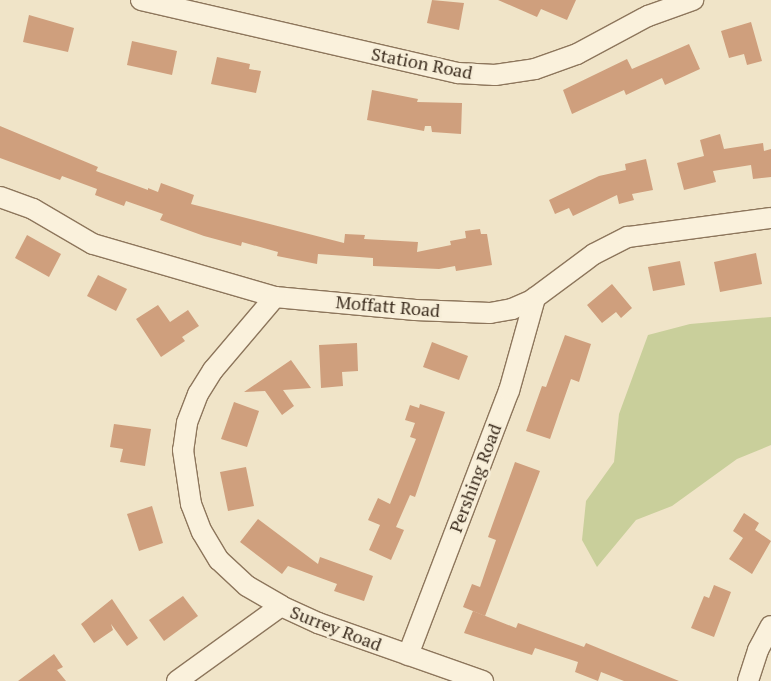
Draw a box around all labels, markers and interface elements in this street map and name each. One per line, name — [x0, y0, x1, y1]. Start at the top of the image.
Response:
street label: Station Road — [370, 43, 474, 83]
street label: Moffatt Road — [335, 291, 441, 321]
street label: Pershing Road — [444, 421, 506, 535]
street label: Surrey Road — [287, 601, 385, 655]

